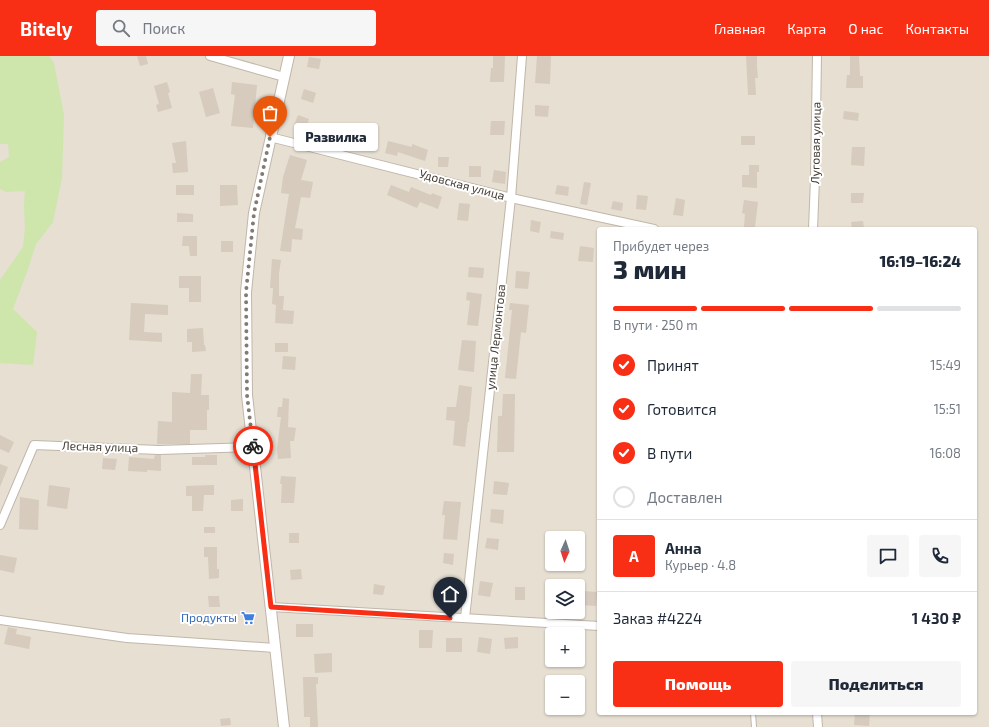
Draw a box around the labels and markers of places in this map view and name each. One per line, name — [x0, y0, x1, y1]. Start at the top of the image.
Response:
pin — [253, 96, 287, 137]
callout: Развилка — [294, 123, 378, 151]
pin — [433, 577, 467, 618]
place label: Продукты — [181, 610, 237, 625]
supermarket icon: Продукты — [240, 610, 256, 626]

